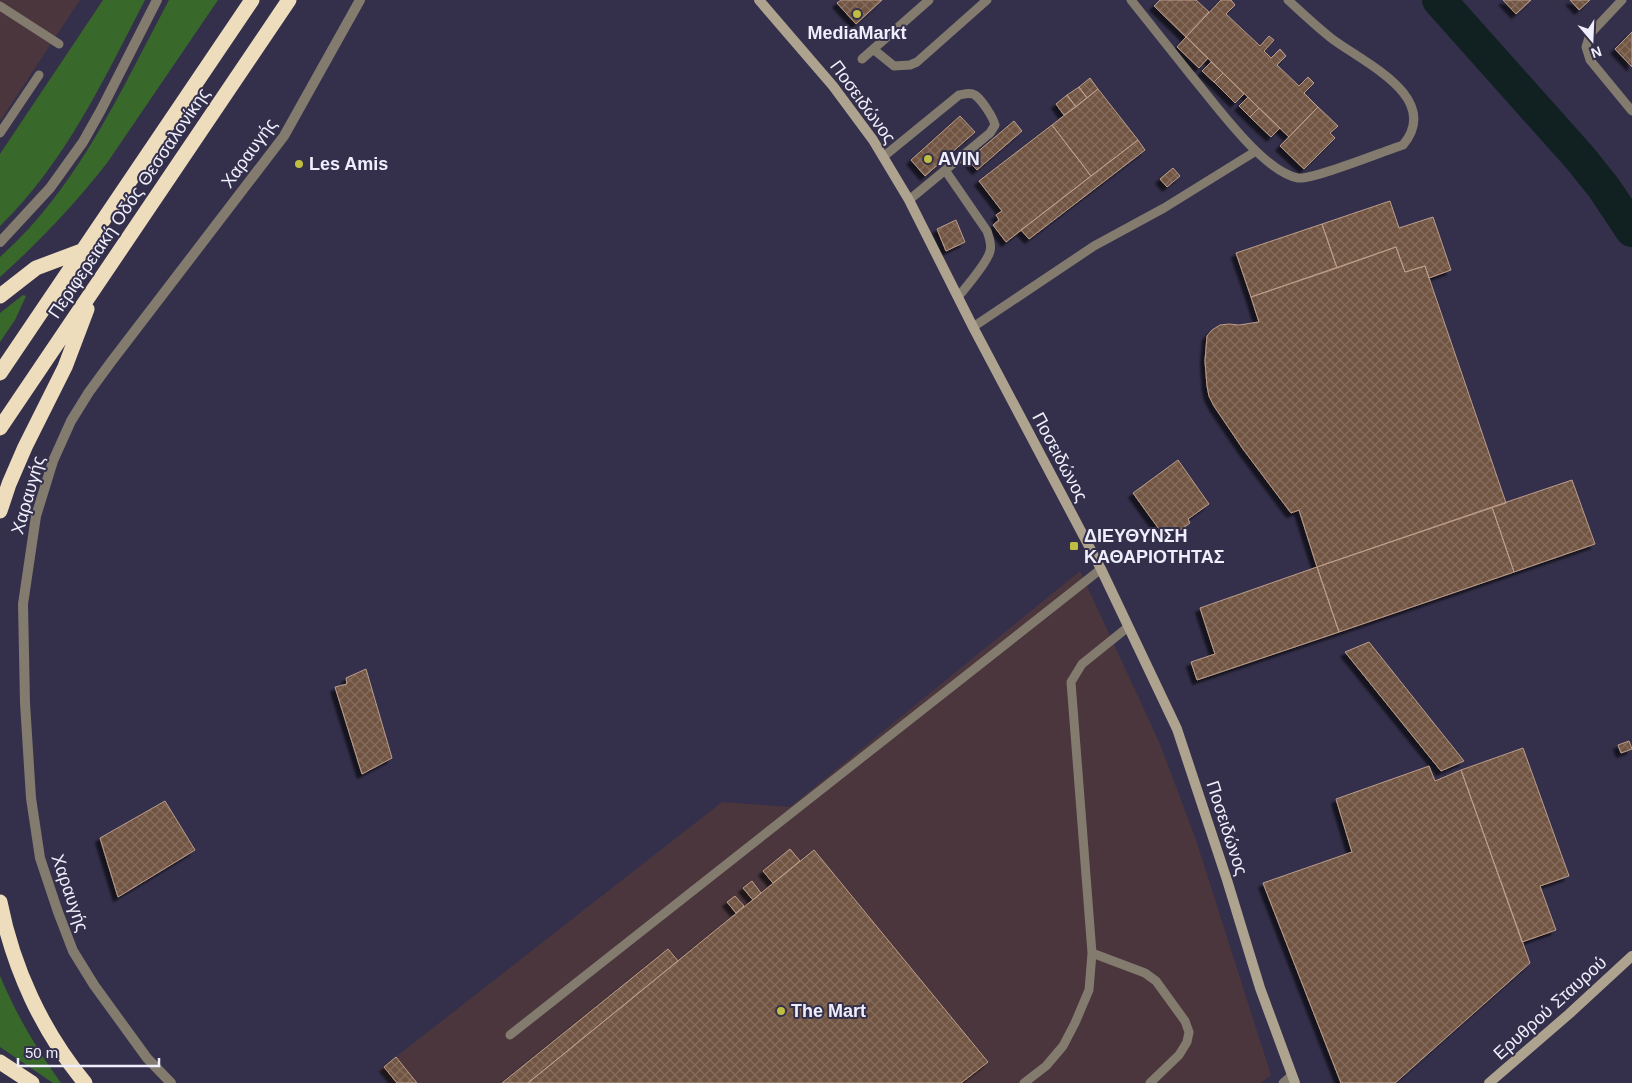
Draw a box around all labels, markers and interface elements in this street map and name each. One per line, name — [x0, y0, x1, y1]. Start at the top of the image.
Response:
marker: MediaMarkt — [851, 8, 863, 20]
north arrow — [1567, 15, 1617, 65]
place label: MediaMarkt — [807, 23, 907, 43]
text: N — [1589, 43, 1604, 62]
street label: Ποσειδώνος — [826, 57, 900, 148]
street label: Περιφερειακή Οδός Θεσσαλονίκης — [44, 84, 214, 322]
street label: Χαραυγής — [217, 114, 281, 191]
place label: AVIN — [938, 149, 980, 169]
marker: AVIN — [922, 153, 934, 165]
place label: Les Amis — [309, 154, 388, 174]
marker: Les Amis — [293, 158, 305, 170]
street label: Ποσειδώνος — [1028, 409, 1092, 505]
street label: Χαραυγής — [7, 453, 49, 536]
place label: ΔΙΕΥΘΥΝΣΗ ΚΑΘΑΡΙΟΤΗΤΑΣ — [1084, 526, 1225, 567]
marker: ΔΙΕΥΘΥΝΣΗ ΚΑΘΑΡΙΟΤΗΤΑΣ — [1068, 540, 1080, 552]
street label: Ποσειδώνος — [1202, 778, 1252, 878]
street label: Χαραυγής — [47, 852, 93, 935]
street label: Ερυθρού Σταυρού — [1490, 952, 1610, 1064]
place label: The Mart — [791, 1001, 866, 1021]
marker: The Mart — [775, 1005, 787, 1017]
scale bar — [18, 1036, 159, 1068]
text: 50 m — [25, 1044, 58, 1061]

